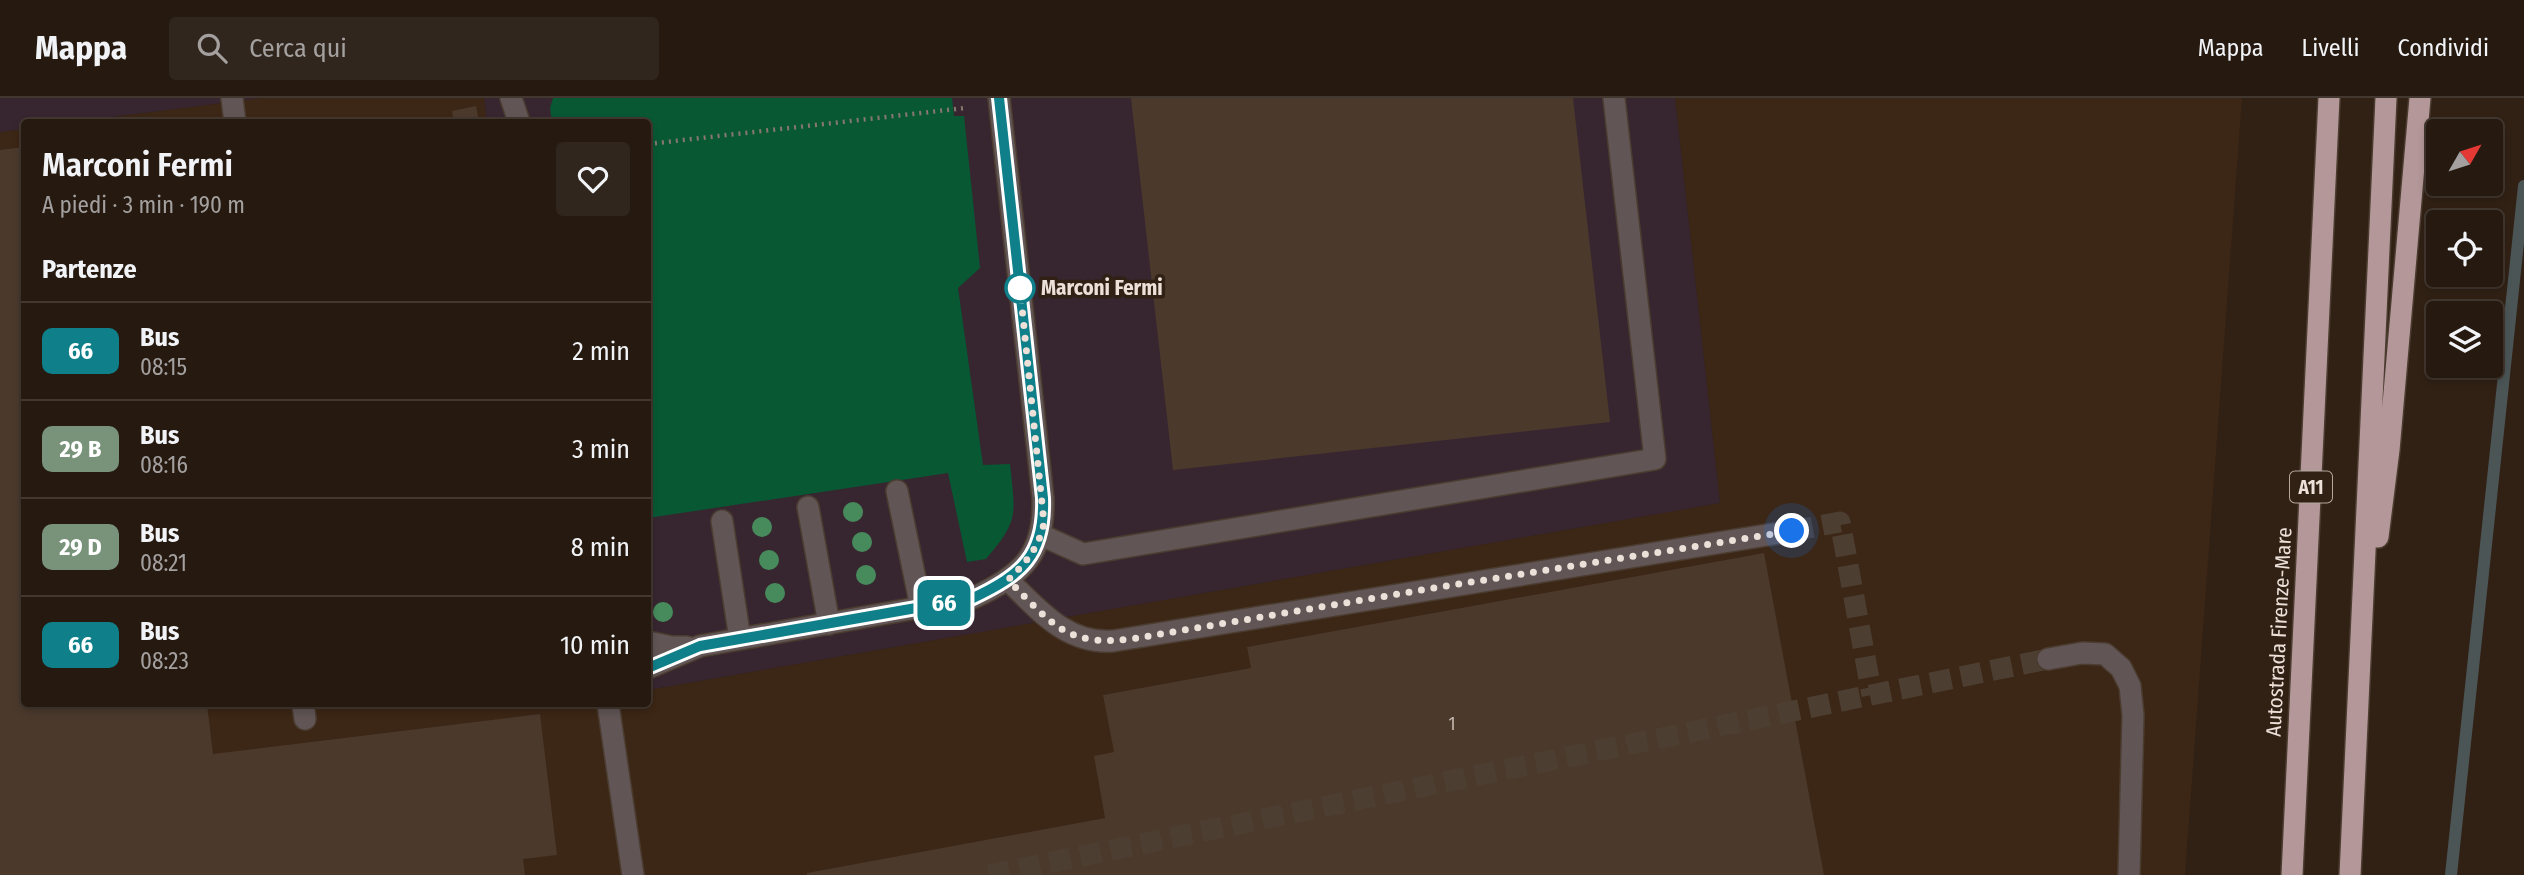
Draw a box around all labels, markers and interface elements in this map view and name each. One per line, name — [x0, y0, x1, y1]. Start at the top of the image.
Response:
search box — [169, 17, 659, 80]
text: Mappa — [35, 28, 127, 68]
icon: search — [193, 29, 231, 67]
text: Cerca qui — [249, 33, 347, 64]
text: Mappa — [2198, 34, 2264, 62]
text: Livelli — [2302, 34, 2359, 62]
text: Condividi — [2397, 34, 2489, 62]
north arrow — [2426, 119, 2502, 196]
map controls — [2426, 119, 2503, 378]
button: heart — [556, 142, 630, 216]
text: Marconi Fermi — [42, 145, 233, 185]
text: A piedi · 3 min · 190 m — [42, 191, 245, 219]
button: locate — [2426, 210, 2503, 287]
text: Partenze — [42, 254, 137, 285]
marker: Marconi Fermi — [1005, 273, 1035, 303]
place label: Marconi Fermi — [1041, 275, 1163, 301]
button: layers — [2426, 301, 2503, 378]
text: Bus — [140, 322, 179, 353]
text: 2 min — [572, 336, 630, 367]
text: 66 — [68, 337, 93, 365]
text: 08:15 — [140, 353, 187, 381]
text: Bus — [140, 420, 179, 451]
text: 3 min — [572, 434, 630, 465]
text: 29 B — [60, 435, 101, 463]
text: 08:16 — [140, 451, 188, 479]
road number: A11 — [2290, 472, 2332, 502]
your location — [1774, 513, 1809, 548]
text: Bus — [140, 518, 179, 549]
street label: Autostrada Firenze-Mare — [2261, 527, 2297, 737]
text: 8 min — [571, 532, 630, 563]
text: 29 D — [59, 533, 102, 561]
text: 08:21 — [140, 549, 187, 577]
line badge: 66 — [912, 580, 976, 626]
text: 66 — [931, 589, 957, 617]
text: Bus — [140, 616, 179, 647]
text: 10 min — [560, 630, 630, 661]
text: 66 — [68, 631, 93, 659]
text: 08:23 — [140, 647, 189, 675]
house number: 1 — [1448, 713, 1456, 735]

